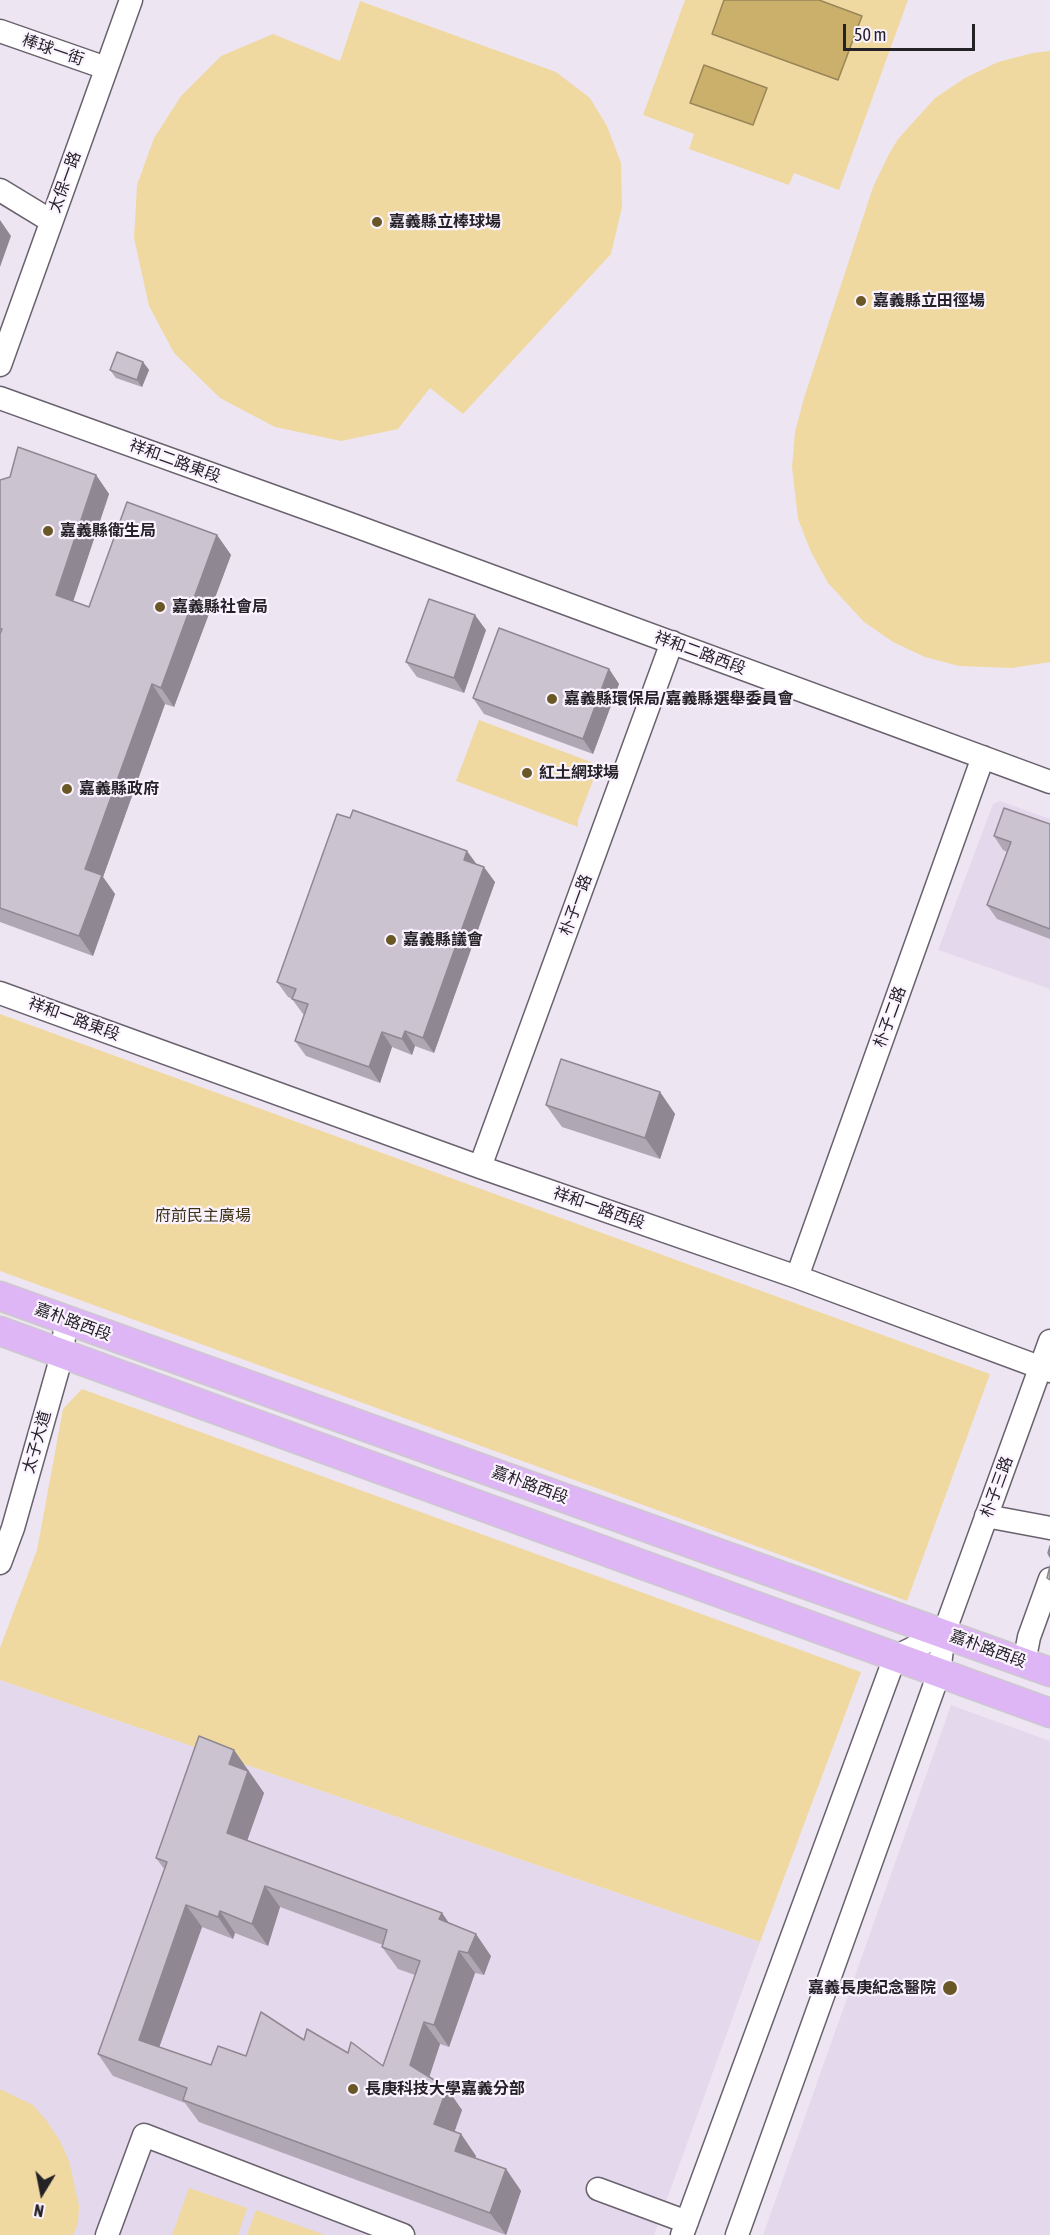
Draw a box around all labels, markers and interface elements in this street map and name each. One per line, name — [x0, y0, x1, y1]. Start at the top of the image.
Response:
scale bar — [846, 12, 978, 50]
text: 50 m — [854, 24, 886, 45]
street label: 棒球一街 — [20, 31, 86, 69]
street label: 太保一路 — [45, 149, 85, 215]
place label: 嘉義縣立棒球場 — [389, 212, 501, 232]
marker: 嘉義縣立棒球場 — [370, 215, 384, 229]
place label: 嘉義縣立田徑場 — [873, 291, 985, 311]
marker: 嘉義縣立田徑場 — [854, 294, 868, 308]
street label: 祥和二路東段 — [127, 436, 223, 486]
place label: 嘉義縣衛生局 — [60, 521, 156, 541]
marker: 嘉義縣衛生局 — [41, 524, 55, 538]
place label: 嘉義縣社會局 — [172, 597, 268, 617]
marker: 嘉義縣社會局 — [153, 600, 167, 614]
street label: 祥和二路西段 — [652, 628, 748, 678]
place label: 嘉義縣環保局/嘉義縣選舉委員會 — [564, 689, 793, 709]
marker: 嘉義縣環保局/嘉義縣選舉委員會 — [545, 692, 559, 706]
place label: 紅土網球場 — [539, 763, 619, 783]
marker: 紅土網球場 — [520, 766, 534, 780]
place label: 嘉義縣政府 — [79, 779, 159, 799]
marker: 嘉義縣政府 — [60, 782, 74, 796]
street label: 朴子一路 — [556, 872, 596, 938]
place label: 嘉義縣議會 — [403, 930, 483, 950]
marker: 嘉義縣議會 — [384, 933, 398, 947]
street label: 朴子二路 — [870, 984, 910, 1050]
street label: 祥和一路東段 — [26, 994, 122, 1044]
street label: 祥和一路西段 — [550, 1183, 648, 1233]
park label: 府前民主廣場 — [155, 1206, 251, 1226]
street label: 嘉朴路西段 — [32, 1299, 114, 1345]
street label: 太子大道 — [19, 1409, 55, 1475]
street label: 朴子三路 — [977, 1454, 1017, 1520]
street label: 嘉朴路西段 — [489, 1462, 571, 1508]
street label: 嘉朴路西段 — [947, 1626, 1029, 1672]
place label: 嘉義長庚紀念醫院 — [808, 1978, 936, 1998]
marker: 嘉義長庚紀念醫院 — [941, 1979, 959, 1997]
place label: 長庚科技大學嘉義分部 — [365, 2079, 525, 2099]
marker: 長庚科技大學嘉義分部 — [346, 2082, 360, 2096]
north arrow — [12, 2163, 72, 2223]
text: N — [33, 2201, 45, 2220]

